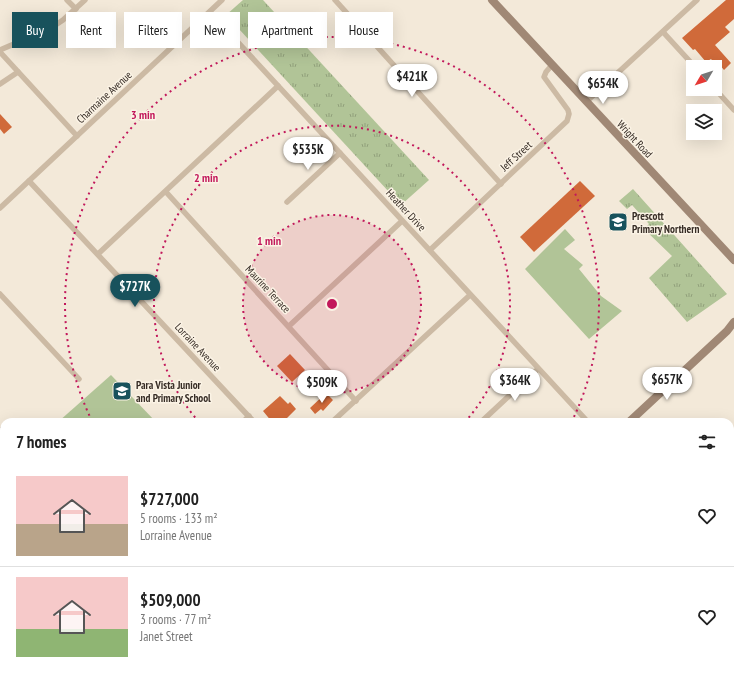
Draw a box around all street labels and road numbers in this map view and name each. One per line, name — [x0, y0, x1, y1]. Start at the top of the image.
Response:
street label: Charmaine Avenue — [73, 68, 135, 126]
street label: Wright Road — [614, 117, 656, 161]
street label: Jeff Street — [497, 138, 535, 175]
street label: Heather Drive — [383, 186, 429, 234]
street label: Maurine Terrace — [242, 262, 294, 316]
street label: Lorraine Avenue — [172, 320, 224, 374]

